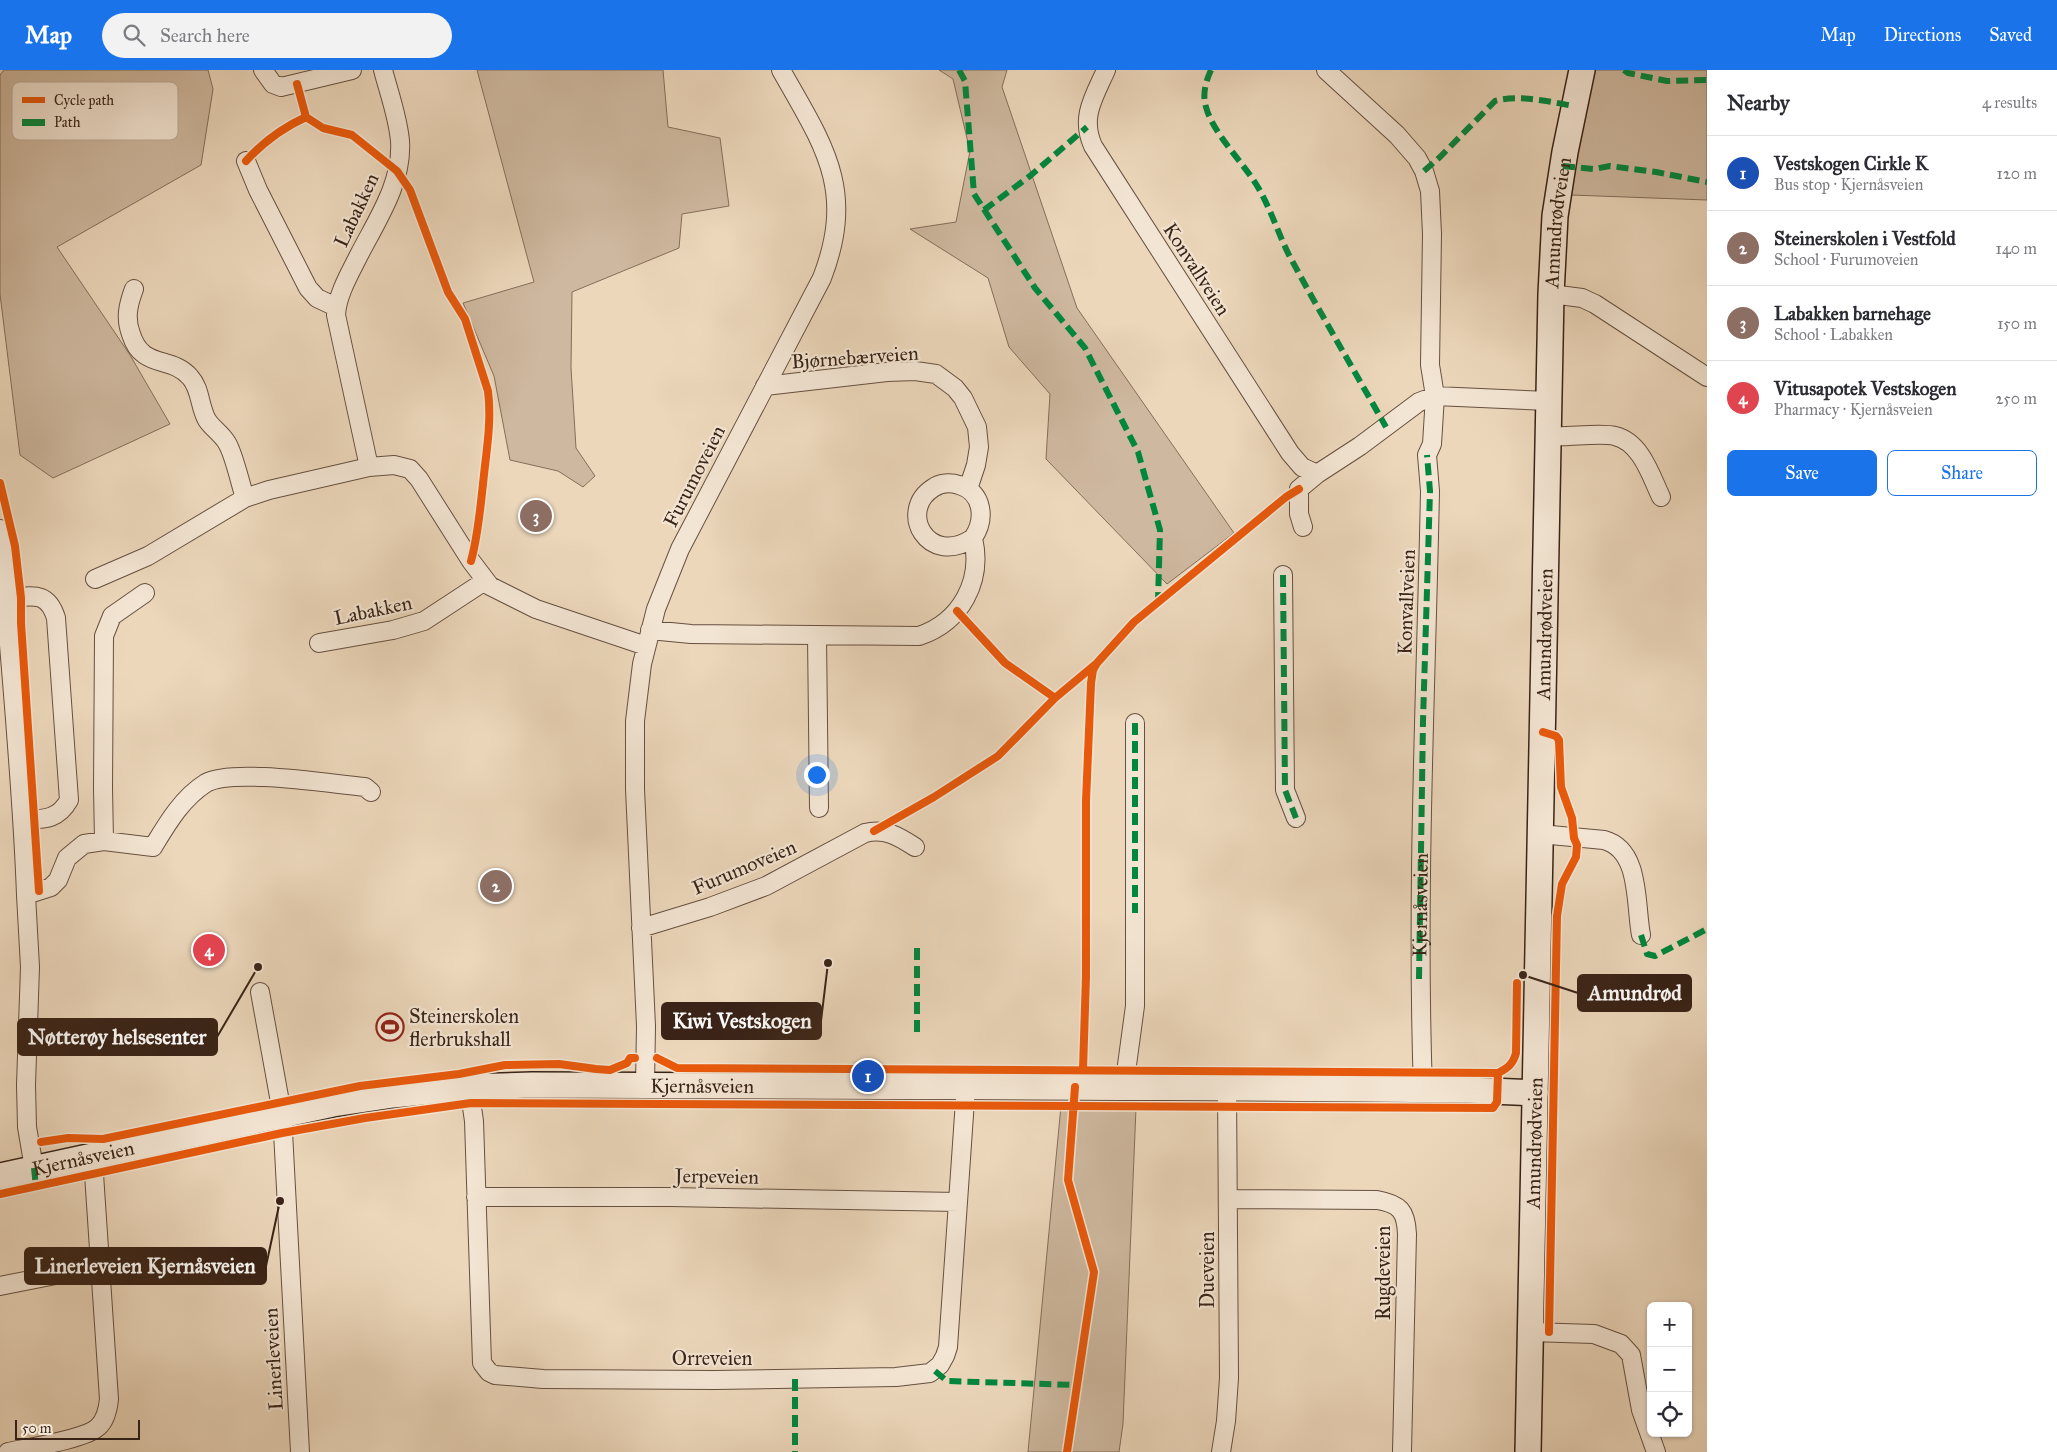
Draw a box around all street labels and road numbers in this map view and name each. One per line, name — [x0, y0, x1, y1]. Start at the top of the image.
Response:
street label: Amundrødveien — [1539, 155, 1576, 290]
street label: Labakken — [328, 169, 384, 251]
street label: Konvallveien — [1158, 218, 1236, 320]
street label: Bjørnebærveien — [791, 341, 920, 373]
street label: Furumoveien — [658, 421, 730, 531]
street label: Konvallveien — [1392, 549, 1420, 655]
street label: Amundrødveien — [1531, 568, 1558, 701]
street label: Labakken — [332, 590, 414, 630]
street label: Furumoveien — [688, 834, 800, 900]
street label: Kjernåsveien — [1407, 853, 1433, 957]
street label: Kjernåsveien — [650, 1074, 754, 1098]
street label: Amundrødveien — [1521, 1077, 1547, 1210]
street label: Kjernåsveien — [30, 1135, 137, 1181]
street label: Jerpeveien — [673, 1163, 759, 1190]
street label: Rugdeveien — [1371, 1226, 1396, 1320]
street label: Dueveien — [1195, 1231, 1219, 1308]
street label: Linerleveien — [258, 1307, 288, 1411]
street label: Orreveien — [672, 1346, 752, 1370]

